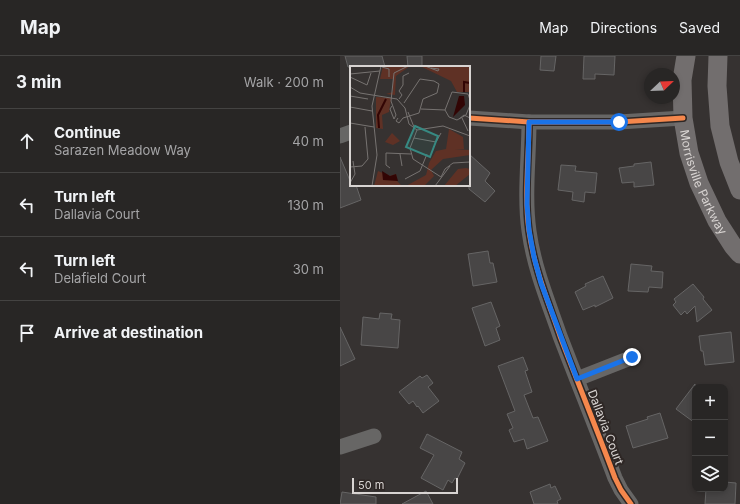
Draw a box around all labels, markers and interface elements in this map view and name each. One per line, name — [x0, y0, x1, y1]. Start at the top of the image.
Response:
text: Map — [20, 16, 61, 39]
text: Map — [539, 19, 568, 36]
text: Directions — [590, 19, 657, 36]
text: Saved — [679, 19, 720, 36]
inset map — [350, 66, 470, 186]
north arrow — [644, 68, 680, 104]
text: 3 min — [16, 72, 62, 92]
text: Walk · 200 m — [244, 74, 324, 90]
route start — [610, 113, 628, 131]
text: Continue — [54, 123, 121, 142]
street label: Morrisville Parkway — [678, 128, 731, 237]
icon: ahead — [16, 130, 38, 152]
text: 40 m — [292, 133, 324, 149]
text: Sarazen Meadow Way — [54, 142, 191, 158]
text: Turn left — [54, 187, 115, 206]
icon: left — [16, 194, 38, 216]
text: 130 m — [287, 197, 324, 213]
text: Dallavia Court — [54, 206, 140, 222]
text: Turn left — [54, 251, 115, 270]
icon: left — [16, 258, 38, 280]
text: 30 m — [293, 261, 324, 277]
text: Delafield Court — [54, 270, 146, 286]
icon: arrive — [16, 322, 38, 344]
text: Arrive at destination — [54, 323, 203, 342]
route end — [623, 348, 641, 366]
map controls — [692, 384, 728, 492]
button: + — [692, 384, 728, 420]
street label: Dallavia Court — [585, 387, 627, 467]
button: − — [692, 420, 728, 456]
button: layers — [692, 456, 728, 492]
scale bar — [352, 476, 458, 495]
text: 50 m — [358, 478, 384, 492]

